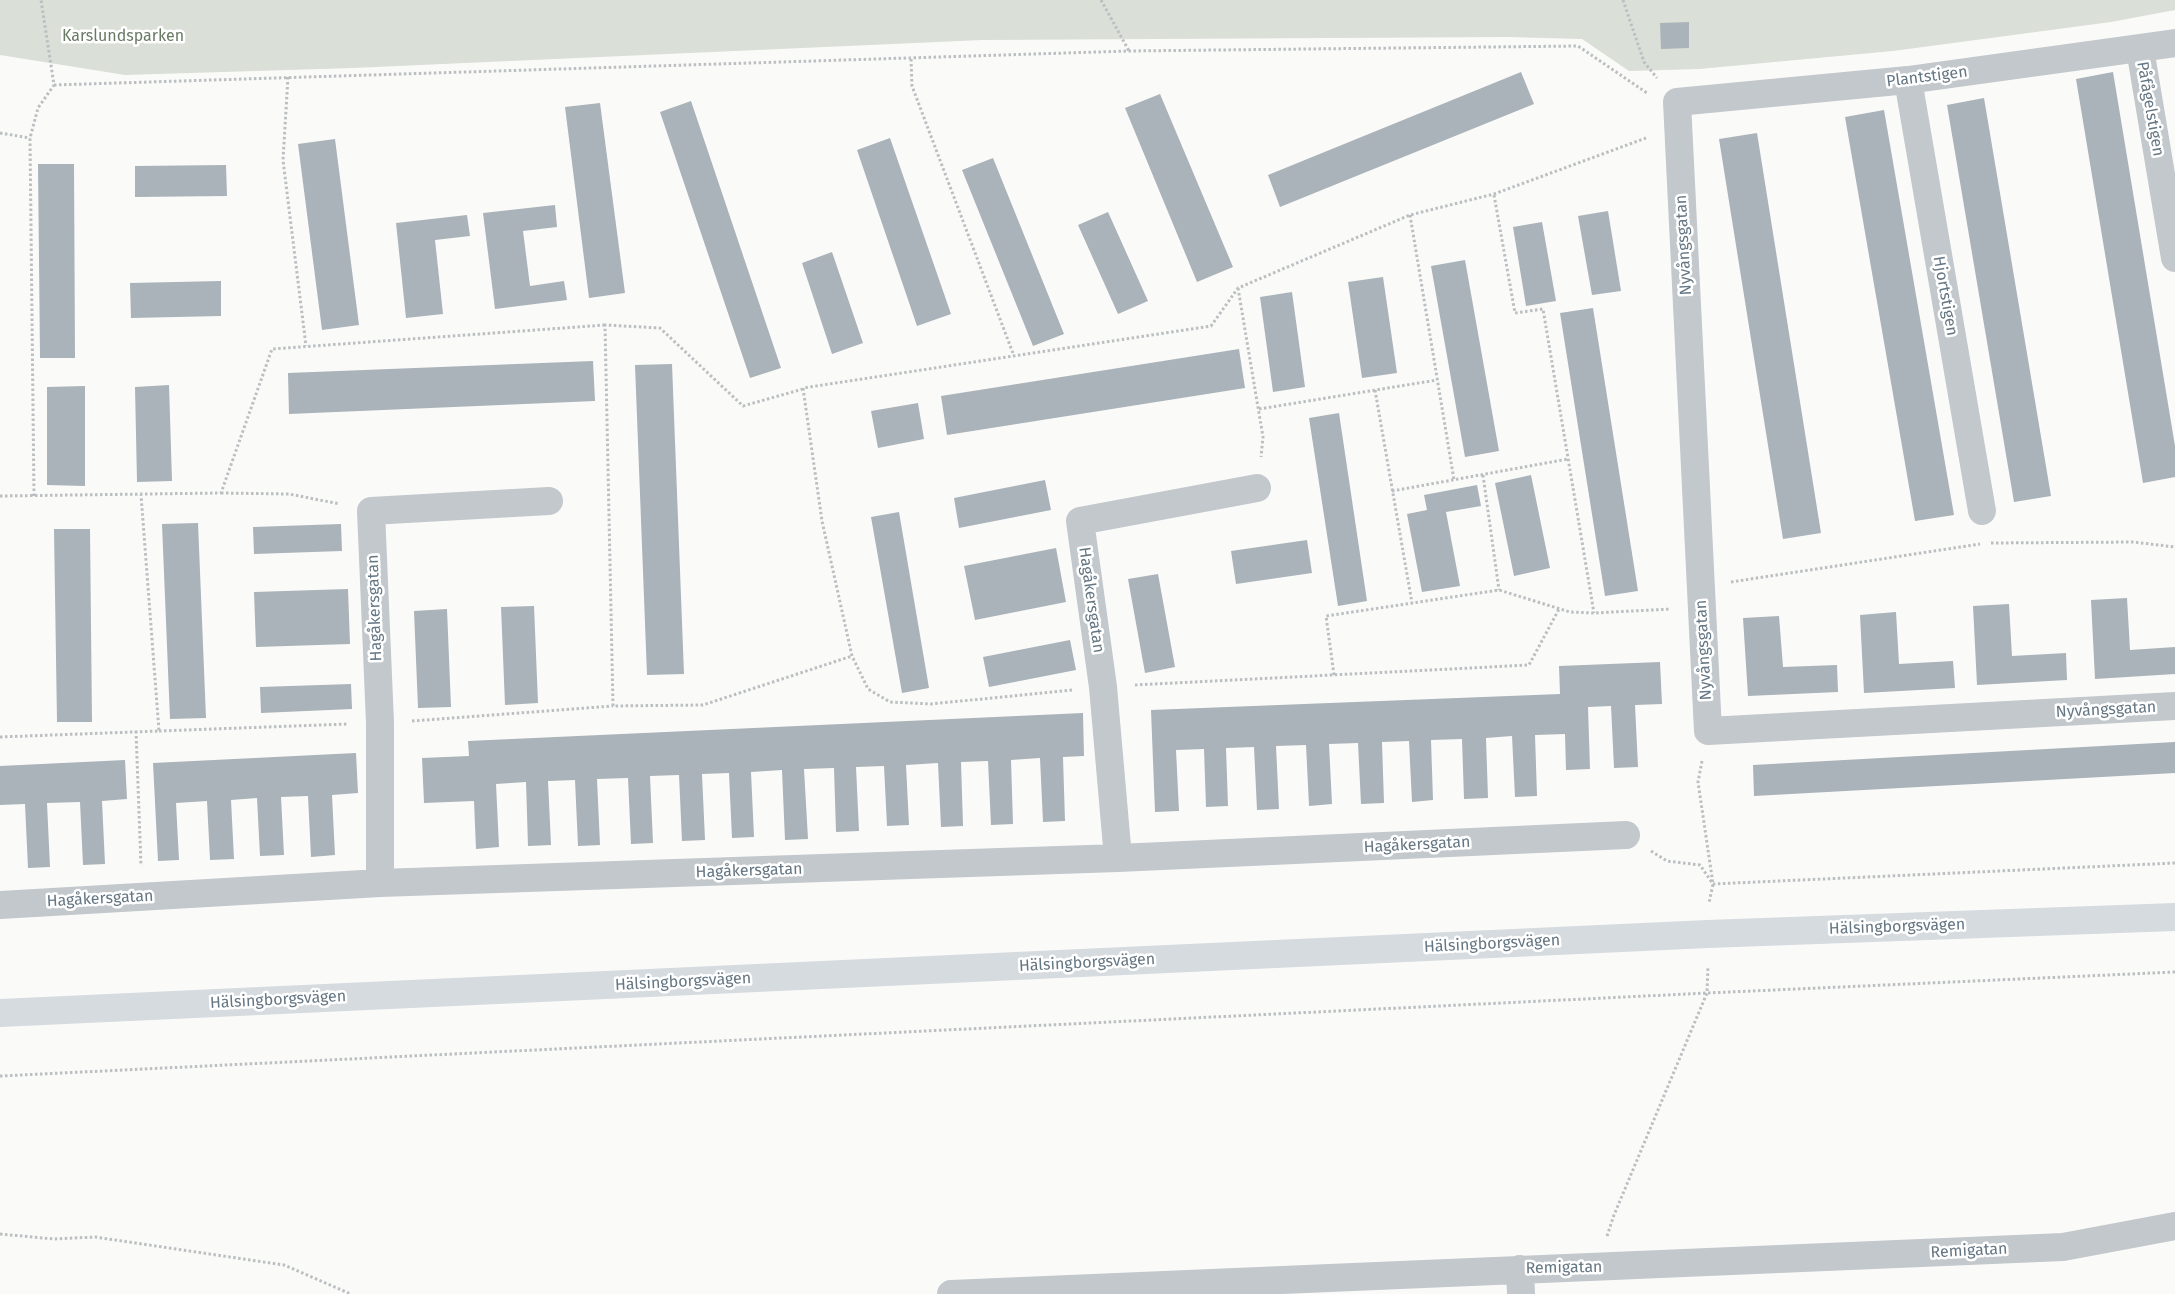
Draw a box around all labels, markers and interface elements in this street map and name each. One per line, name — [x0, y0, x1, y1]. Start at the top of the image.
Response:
park label: Karslundsparken — [62, 27, 184, 47]
street label: Påfågelstigen — [2132, 60, 2168, 158]
street label: Plantstigen — [1885, 63, 1969, 91]
street label: Nyvångsgatan — [1672, 194, 1696, 296]
street label: Hjortstigen — [1929, 255, 1961, 337]
street label: Hagåkersgatan — [1074, 546, 1108, 654]
street label: Hagåkersgatan — [364, 554, 386, 662]
street label: Nyvångsgatan — [1692, 599, 1716, 701]
street label: Nyvångsgatan — [2055, 698, 2157, 722]
street label: Hagåkersgatan — [1363, 833, 1471, 857]
street label: Hagåkersgatan — [695, 860, 803, 882]
street label: Hagåkersgatan — [46, 887, 154, 911]
street label: Hälsingborgsvägen — [1829, 915, 1965, 939]
street label: Hälsingborgsvägen — [1423, 931, 1561, 957]
street label: Hälsingborgsvägen — [1018, 950, 1156, 976]
street label: Hälsingborgsvägen — [614, 969, 752, 995]
street label: Hälsingborgsvägen — [209, 987, 347, 1013]
street label: Remigatan — [1930, 1239, 2008, 1263]
street label: Remigatan — [1525, 1258, 1603, 1278]

